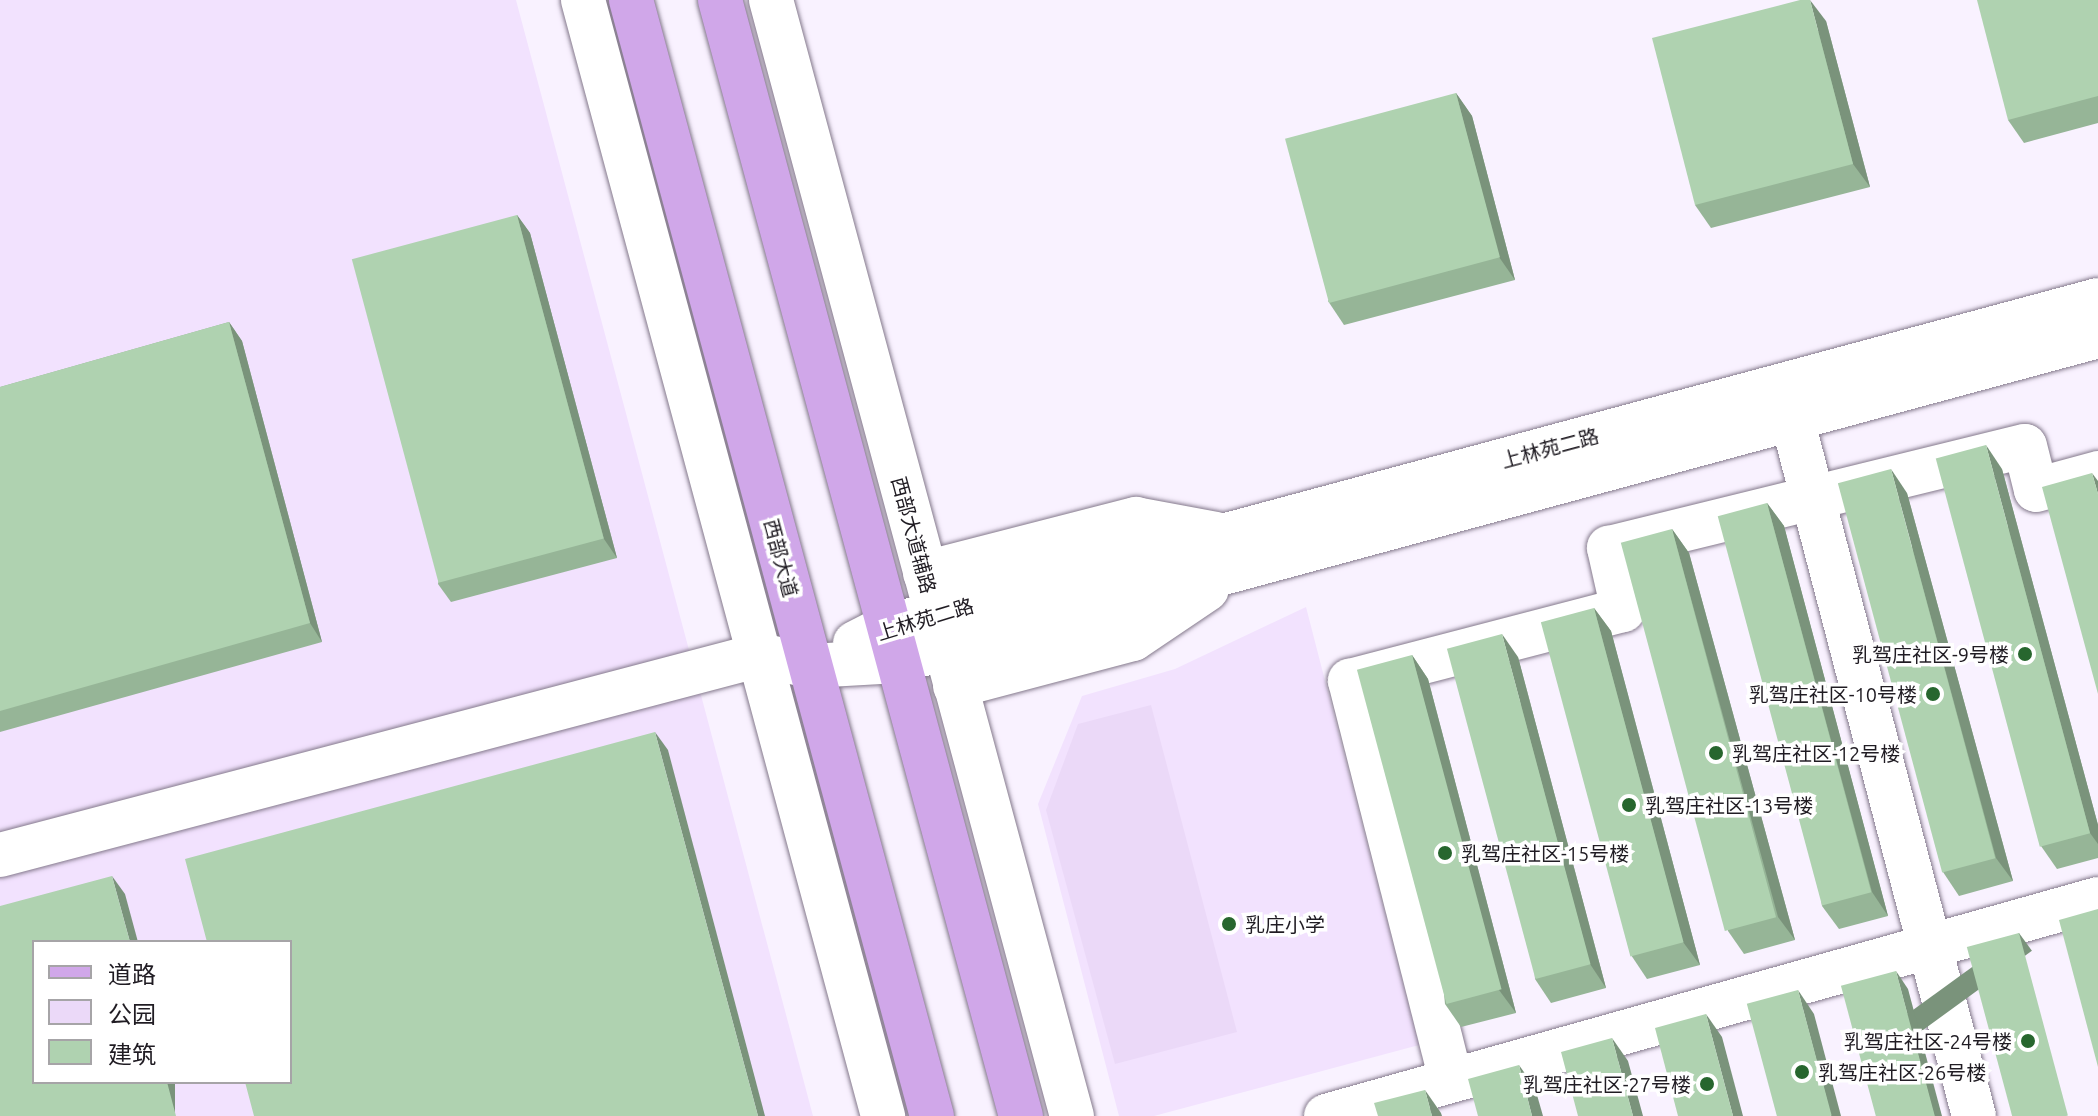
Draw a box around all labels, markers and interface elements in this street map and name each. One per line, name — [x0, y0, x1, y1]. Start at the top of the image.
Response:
street label: 上林苑二路 — [1499, 423, 1601, 473]
street label: 西部大道辅路 — [887, 474, 941, 596]
street label: 西部大道 — [759, 516, 803, 600]
street label: 上林苑二路 — [874, 593, 976, 645]
place label: 乳驾庄社区-9号楼 — [1852, 642, 2009, 666]
marker: 乳驾庄社区-9号楼 — [2016, 645, 2034, 663]
place label: 乳驾庄社区-10号楼 — [1749, 682, 1917, 706]
marker: 乳驾庄社区-10号楼 — [1924, 685, 1942, 703]
place label: 乳驾庄社区-12号楼 — [1732, 741, 1900, 765]
marker: 乳驾庄社区-12号楼 — [1707, 744, 1725, 762]
place label: 乳驾庄社区-13号楼 — [1645, 793, 1813, 817]
marker: 乳驾庄社区-13号楼 — [1620, 796, 1638, 814]
place label: 乳驾庄社区-15号楼 — [1461, 841, 1629, 865]
marker: 乳驾庄社区-15号楼 — [1436, 844, 1454, 862]
place label: 乳庄小学 — [1245, 912, 1325, 936]
marker: 乳庄小学 — [1220, 915, 1238, 933]
legend — [32, 940, 292, 1084]
text: 道路 — [108, 961, 156, 988]
text: 公园 — [108, 1001, 156, 1028]
place label: 乳驾庄社区-24号楼 — [1844, 1029, 2012, 1053]
marker: 乳驾庄社区-24号楼 — [2019, 1032, 2037, 1050]
text: 建筑 — [108, 1041, 156, 1068]
place label: 乳驾庄社区-26号楼 — [1818, 1060, 1986, 1084]
marker: 乳驾庄社区-26号楼 — [1793, 1063, 1811, 1081]
place label: 乳驾庄社区-27号楼 — [1523, 1072, 1691, 1096]
marker: 乳驾庄社区-27号楼 — [1698, 1075, 1716, 1093]

